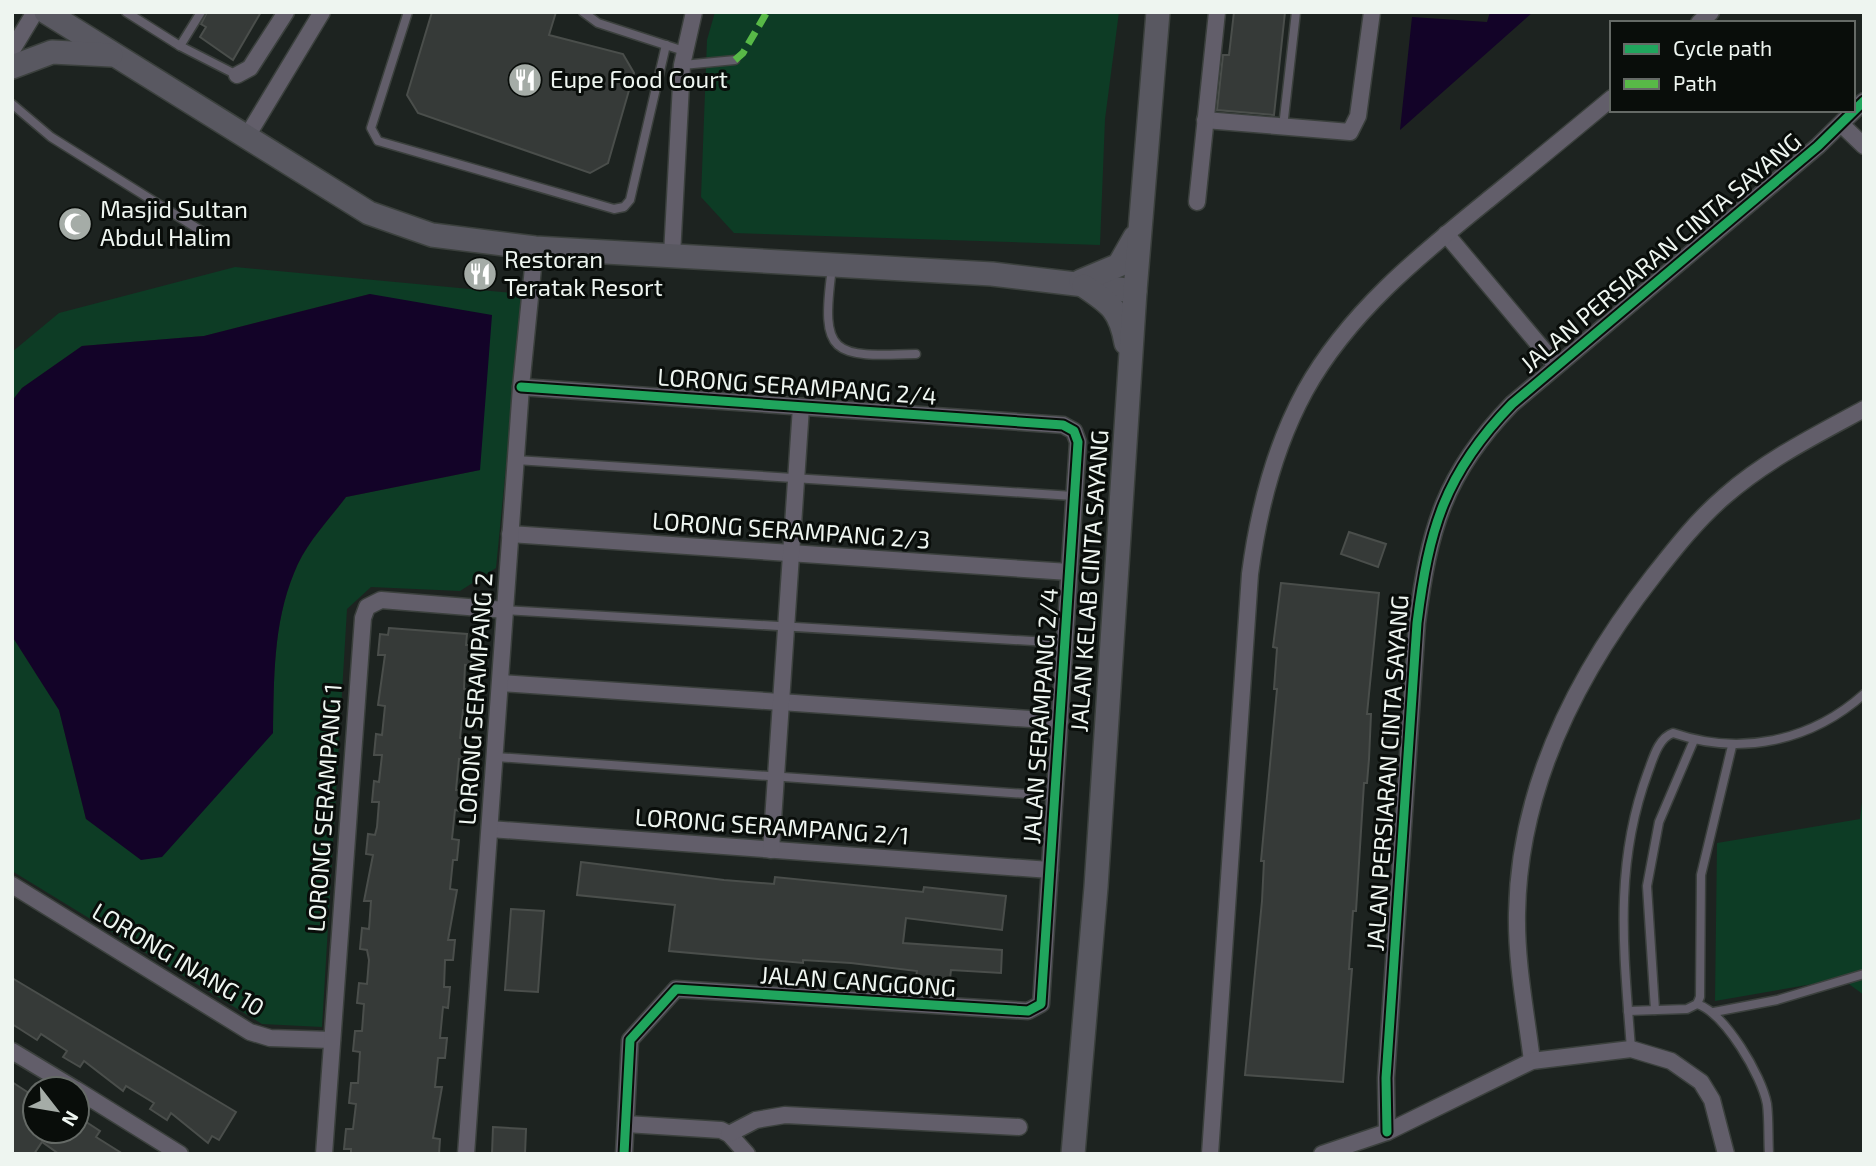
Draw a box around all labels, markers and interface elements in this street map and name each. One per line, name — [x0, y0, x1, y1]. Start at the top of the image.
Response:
legend — [1610, 21, 1855, 112]
text: Cycle path — [1673, 35, 1772, 60]
restaurant icon: Eupe Food Court — [506, 61, 544, 99]
place label: Eupe Food Court — [550, 64, 728, 93]
text: Path — [1673, 70, 1717, 95]
street label: JALAN PERSIARAN CINTA SAYANG — [1514, 126, 1806, 378]
place label: Masjid Sultan Abdul Halim — [100, 194, 248, 251]
mosque icon: Masjid Sultan Abdul Halim — [56, 205, 94, 243]
place label: Restoran Teratak Resort — [504, 244, 663, 301]
restaurant icon: Restoran Teratak Resort — [461, 255, 499, 293]
street label: LORONG SERAMPANG 2/4 — [656, 361, 938, 410]
street label: JALAN KELAB CINTA SAYANG — [1063, 429, 1114, 733]
street label: LORONG SERAMPANG 2/3 — [651, 505, 931, 554]
street label: LORONG SERAMPANG 2 — [451, 572, 498, 826]
street label: JALAN SERAMPANG 2/4 — [1016, 587, 1063, 845]
street label: JALAN PERSIARAN CINTA SAYANG — [1360, 594, 1413, 952]
street label: LORONG SERAMPANG 1 — [300, 683, 347, 933]
street label: LORONG SERAMPANG 2/1 — [634, 801, 910, 850]
street label: LORONG INANG 10 — [87, 896, 270, 1022]
street label: JALAN CANGGONG — [759, 959, 957, 1002]
north arrow — [21, 1075, 91, 1145]
text: N — [58, 1107, 84, 1131]

